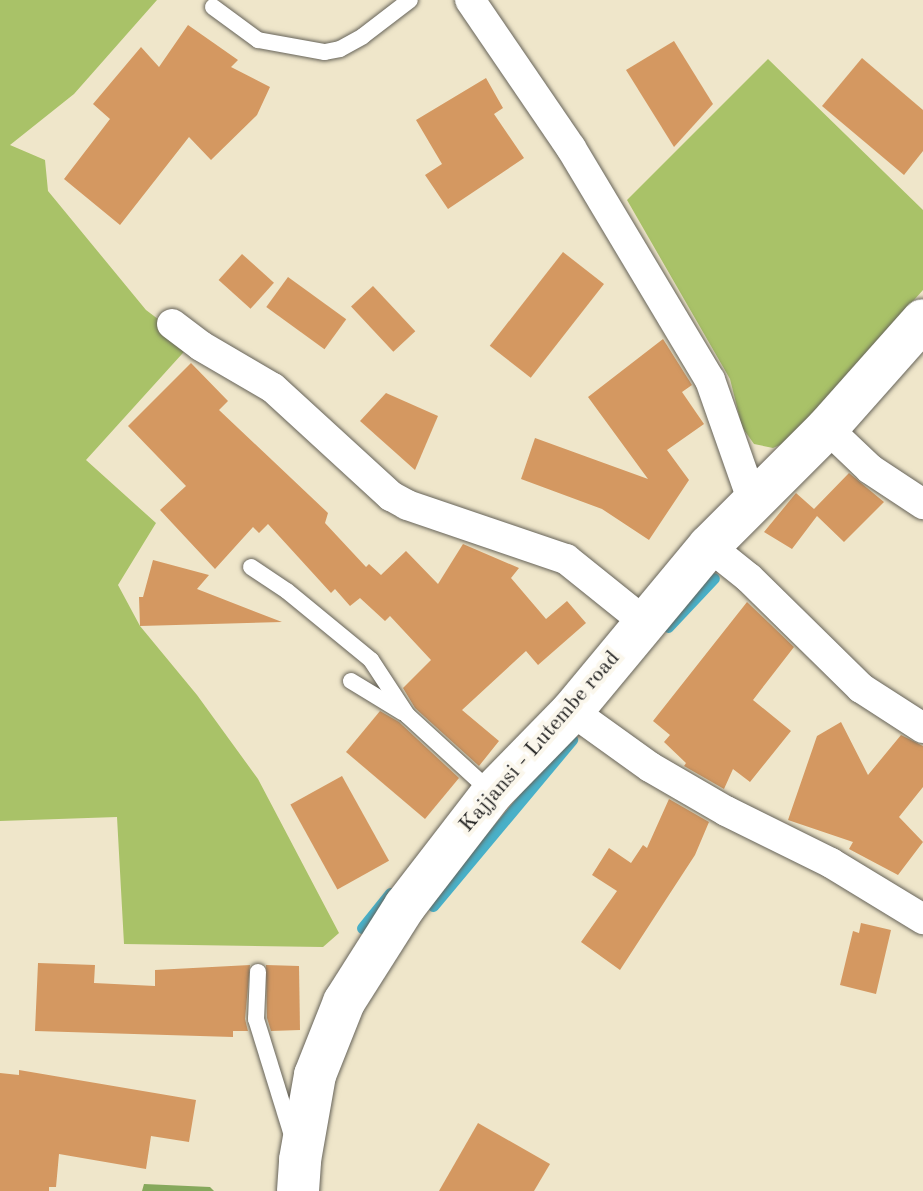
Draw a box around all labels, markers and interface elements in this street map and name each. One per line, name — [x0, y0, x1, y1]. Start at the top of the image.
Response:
street label: Kajjansi - Lutembe road — [454, 646, 626, 838]

